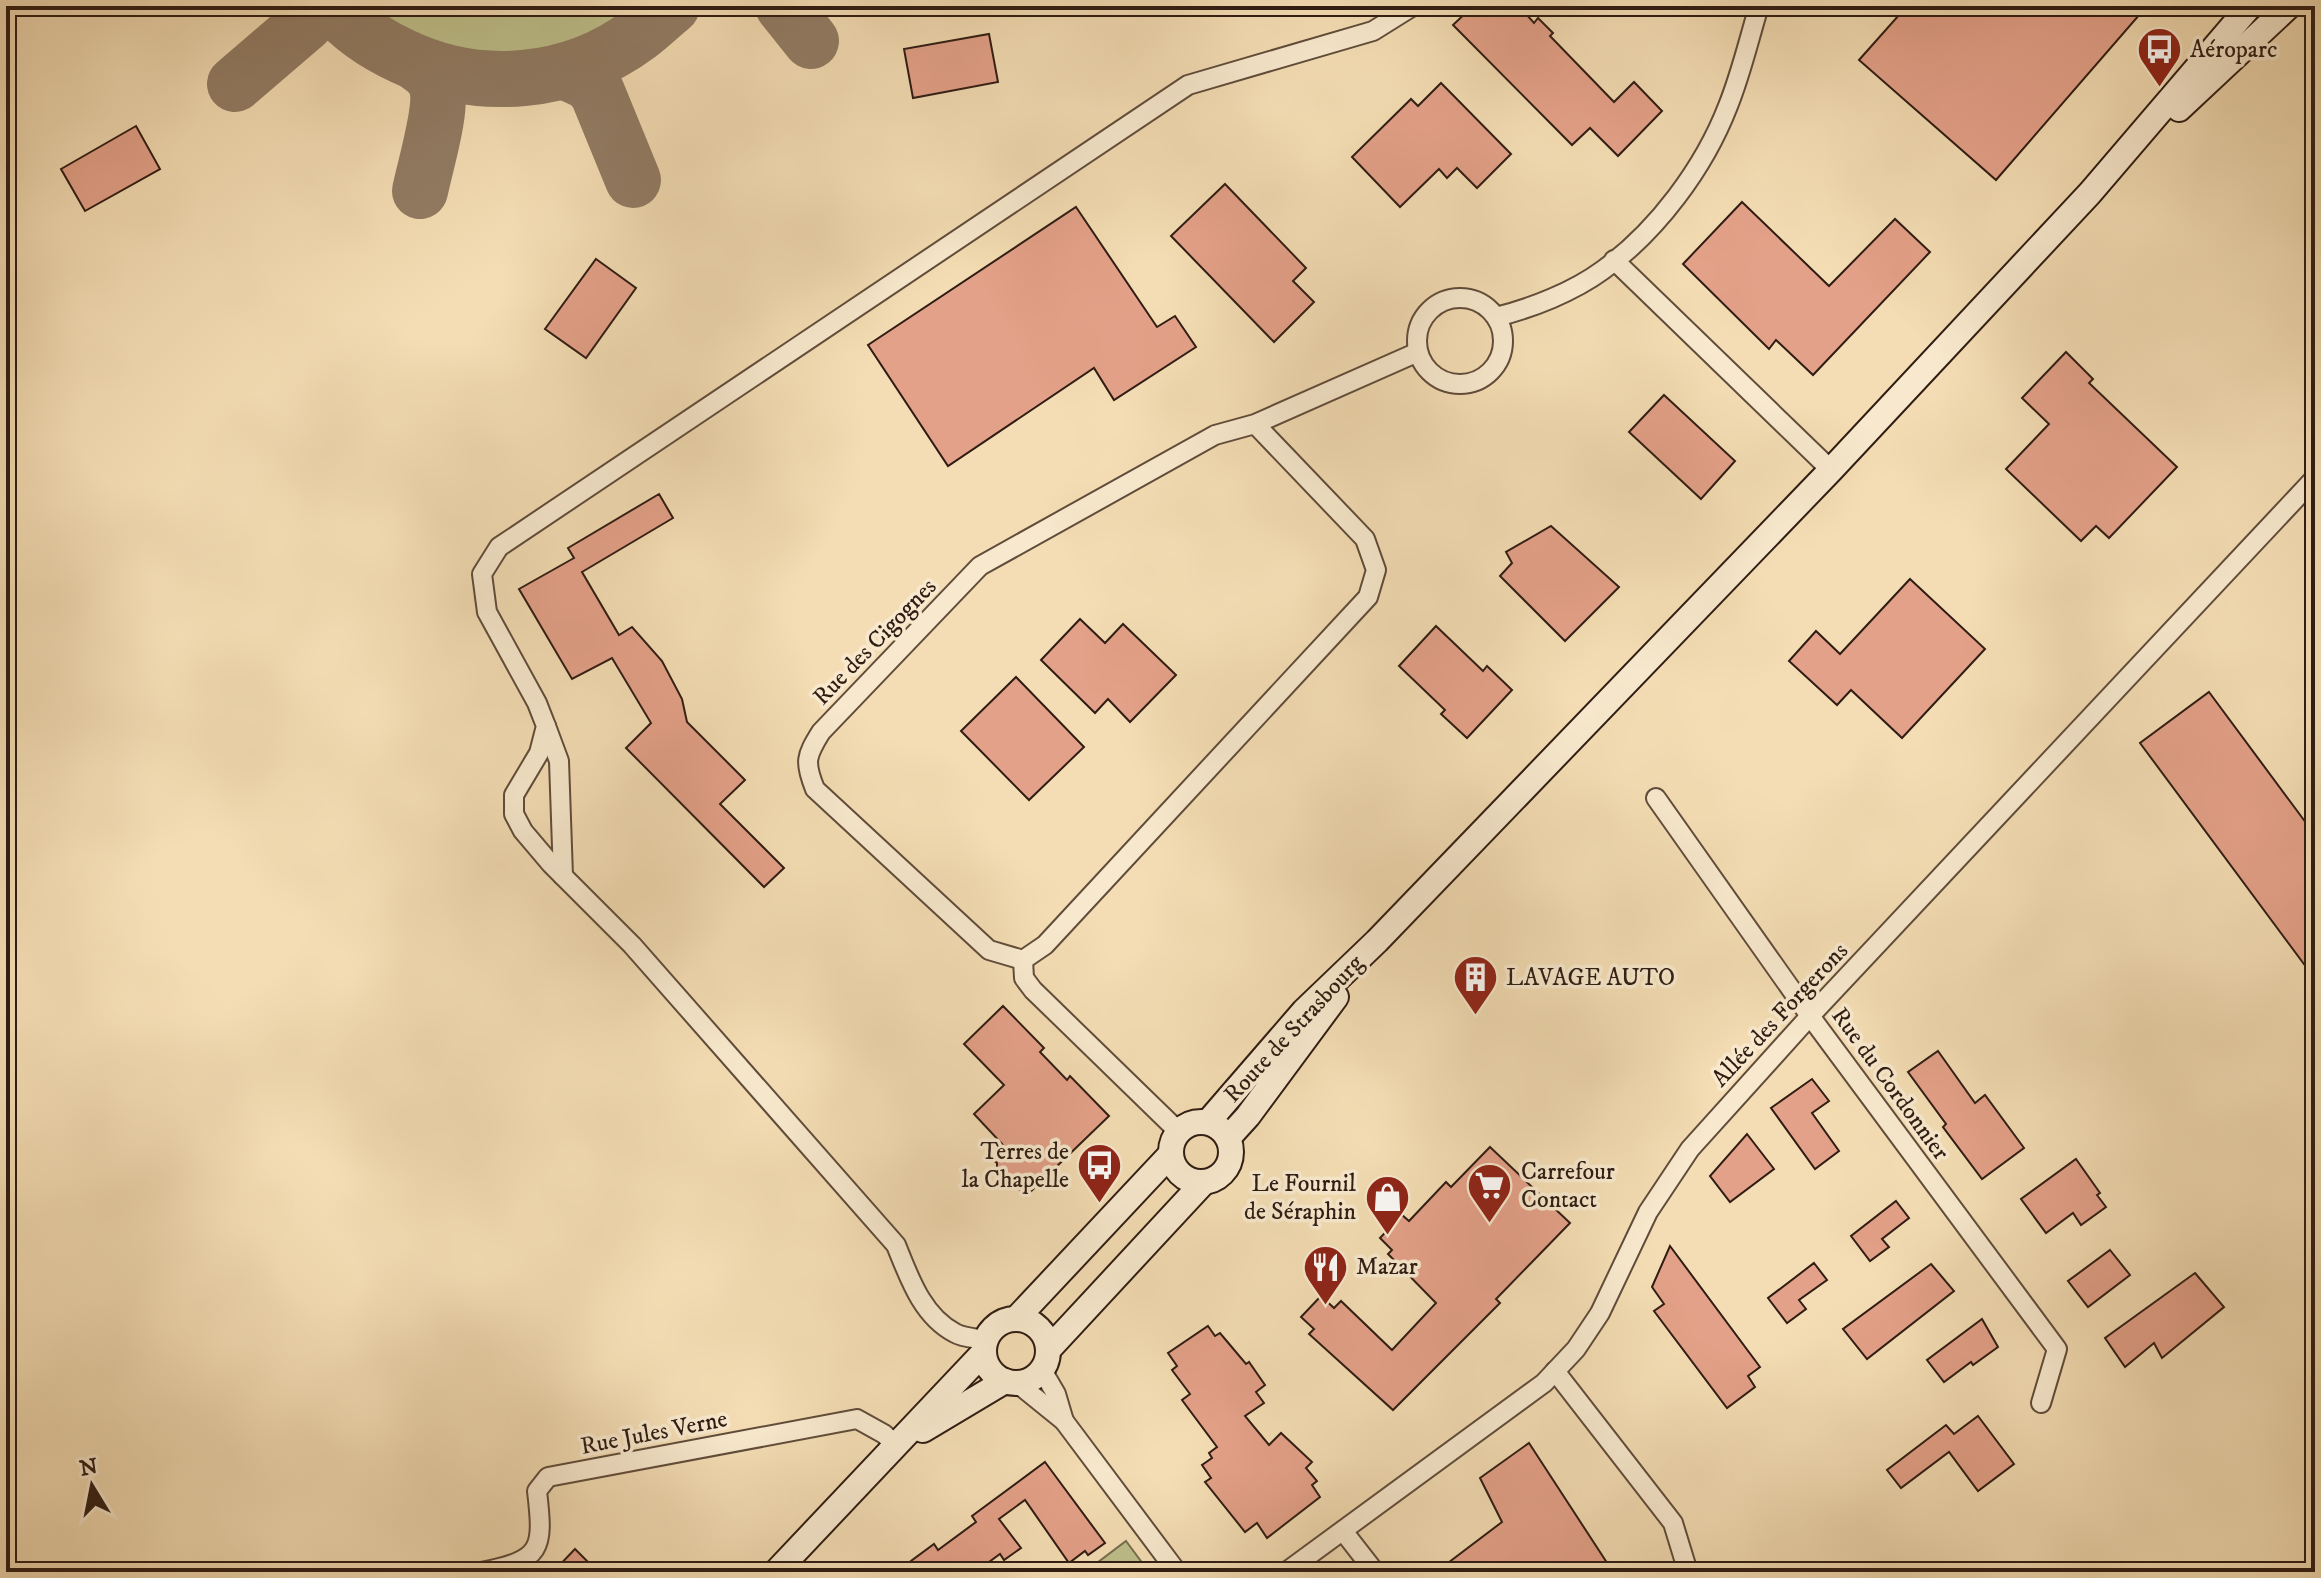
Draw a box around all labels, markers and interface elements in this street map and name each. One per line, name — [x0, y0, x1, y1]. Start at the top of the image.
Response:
bus stop icon: Aéroparc — [2135, 26, 2183, 89]
place label: Aéroparc — [2190, 35, 2277, 65]
street label: Rue des Cigognes — [807, 572, 943, 712]
street label: Allée des Forgerons — [1705, 936, 1855, 1094]
street label: Route de Strasbourg — [1218, 949, 1370, 1109]
building icon: LAVAGE AUTO — [1451, 954, 1499, 1017]
place label: LAVAGE AUTO — [1506, 963, 1675, 993]
street label: Rue du Cordonnier — [1825, 1002, 1956, 1166]
place label: Terres de la Chapelle — [961, 1137, 1069, 1195]
bus stop icon: Terres de la Chapelle — [1076, 1142, 1124, 1205]
place label: Carrefour Contact — [1521, 1157, 1615, 1215]
supermarket icon: Carrefour Contact — [1466, 1162, 1514, 1225]
place label: Le Fournil de Séraphin — [1244, 1169, 1357, 1227]
shop icon: Le Fournil de Séraphin — [1363, 1174, 1411, 1237]
restaurant icon: Mazar — [1301, 1243, 1349, 1306]
place label: Mazar — [1356, 1252, 1418, 1282]
street label: Rue Jules Verne — [578, 1404, 730, 1462]
north arrow — [52, 1446, 132, 1526]
text: N — [78, 1453, 100, 1483]

